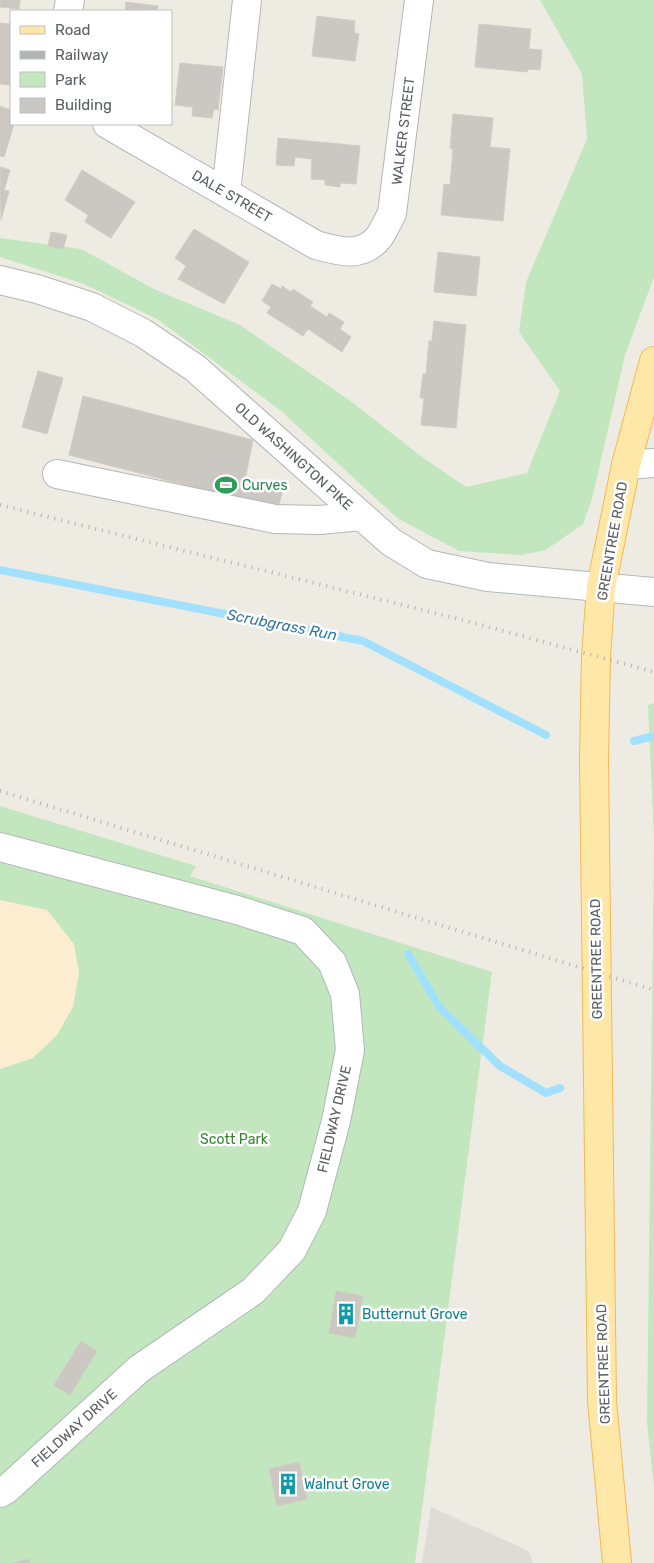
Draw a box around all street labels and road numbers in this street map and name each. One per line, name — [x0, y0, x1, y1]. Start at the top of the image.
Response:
street label: WALKER STREET — [388, 76, 419, 186]
street label: DALE STREET — [189, 167, 275, 226]
street label: OLD WASHINGTON PIKE — [231, 399, 356, 514]
street label: GREENTREE ROAD — [594, 480, 631, 602]
street label: GREENTREE ROAD — [587, 899, 606, 1019]
street label: FIELDWAY DRIVE — [314, 1064, 355, 1174]
street label: GREENTREE ROAD — [593, 1303, 614, 1425]
street label: FIELDWAY DRIVE — [28, 1385, 121, 1471]

